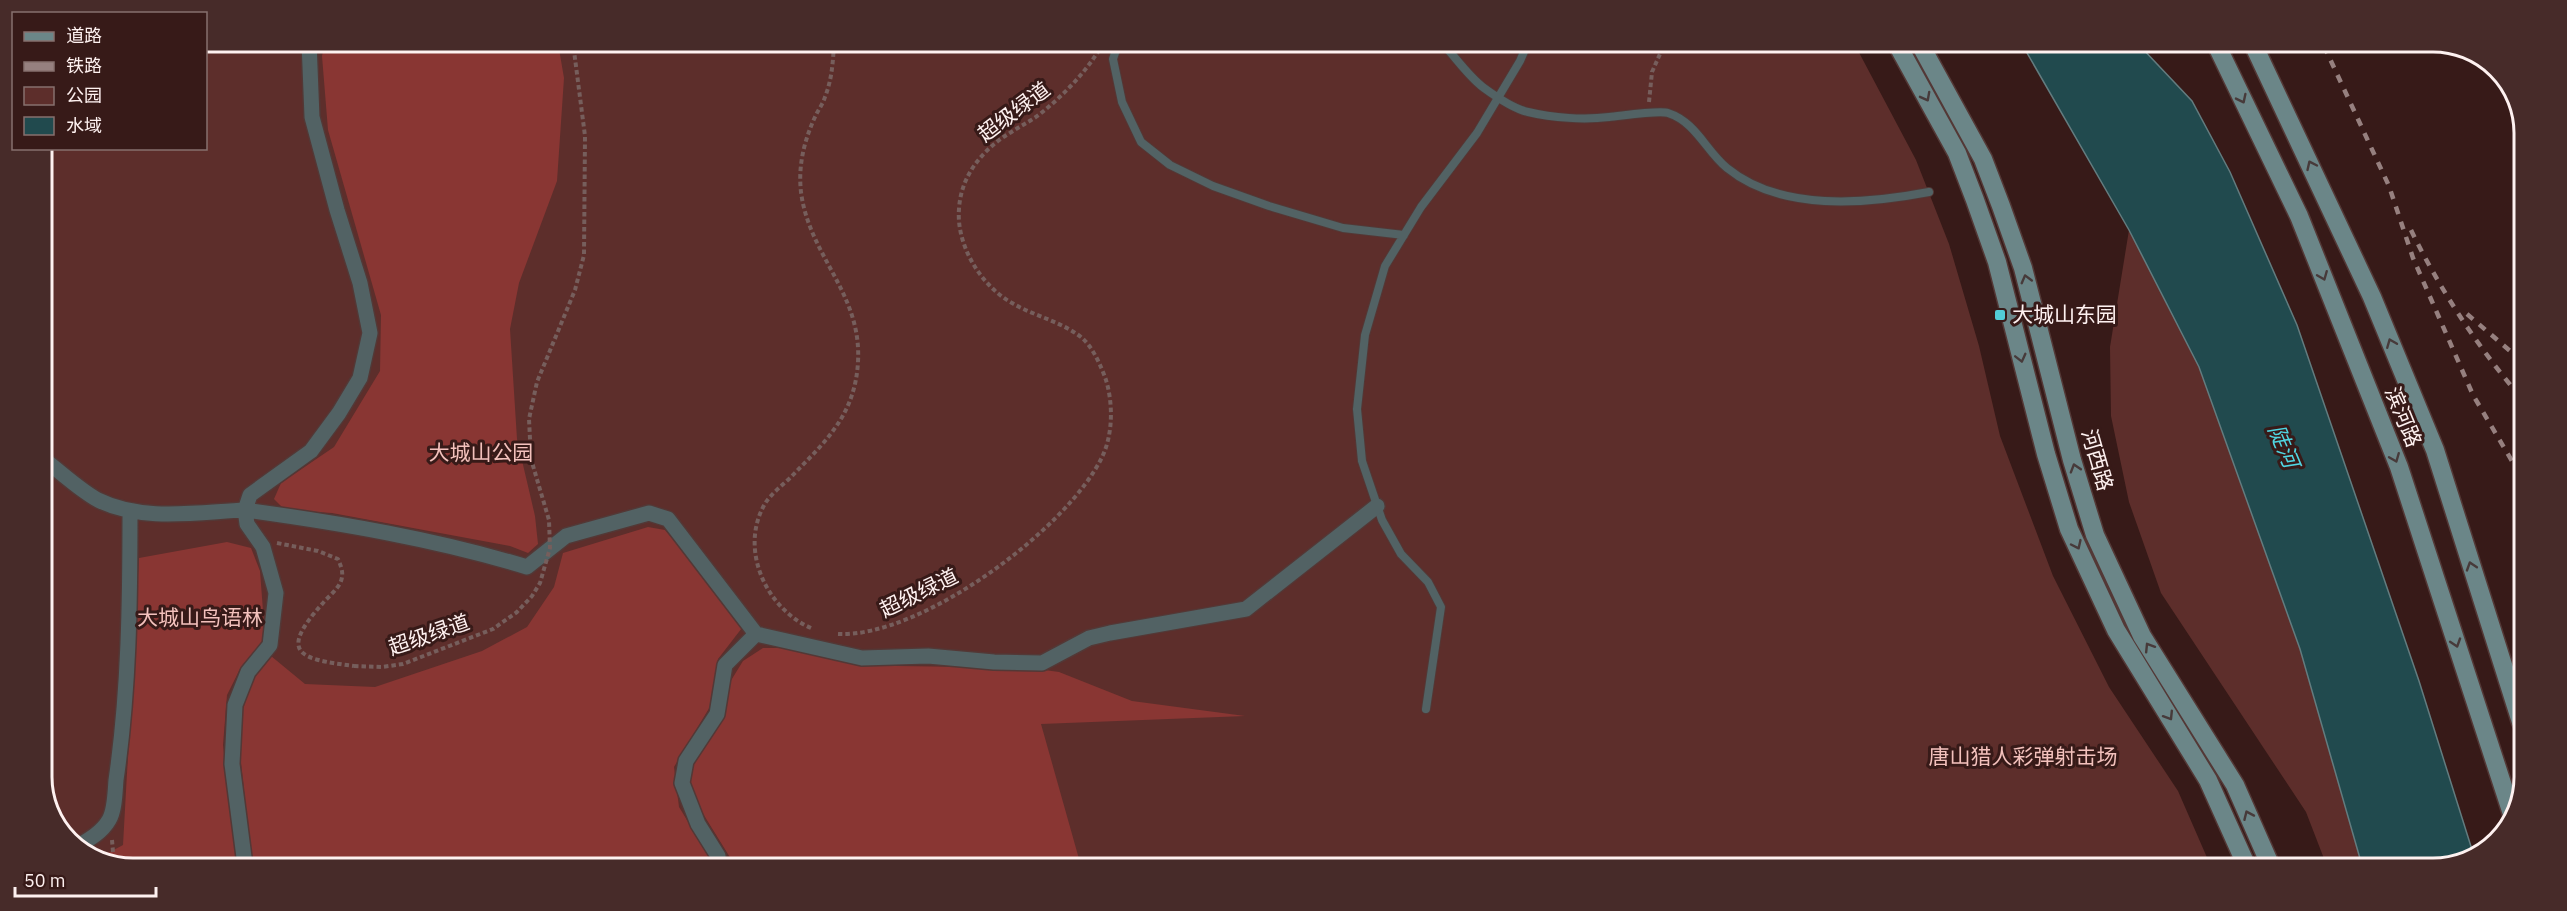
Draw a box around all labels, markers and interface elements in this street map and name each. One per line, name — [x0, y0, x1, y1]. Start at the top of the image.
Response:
legend — [12, 12, 207, 150]
text: 道路 — [66, 24, 102, 47]
text: 铁路 — [66, 54, 102, 77]
street label: 超级绿道 — [971, 75, 1055, 148]
text: 公园 — [66, 84, 102, 107]
one-way arrow — [1919, 91, 1930, 101]
one-way arrow — [2235, 92, 2247, 103]
text: 水域 — [66, 114, 102, 137]
one-way arrow — [2306, 161, 2318, 172]
one-way arrow — [2316, 270, 2328, 281]
one-way arrow — [2020, 274, 2033, 284]
place label: 大城山东园 — [2012, 300, 2117, 328]
marker: 大城山东园 — [1993, 308, 2007, 322]
one-way arrow — [2386, 338, 2398, 349]
one-way arrow — [2014, 353, 2027, 363]
street label: 滨河路 — [2379, 382, 2429, 451]
water label: 陡河 — [2263, 420, 2308, 475]
street label: 河西路 — [2076, 426, 2120, 494]
park label: 大城山公园 — [429, 438, 534, 466]
one-way arrow — [2388, 451, 2400, 462]
one-way arrow — [2070, 463, 2082, 474]
one-way arrow — [2069, 538, 2081, 549]
street label: 超级绿道 — [875, 561, 962, 623]
one-way arrow — [2466, 561, 2479, 572]
park label: 大城山鸟语林 — [137, 603, 263, 631]
street label: 超级绿道 — [384, 607, 473, 661]
one-way arrow — [2449, 637, 2461, 648]
one-way arrow — [2146, 643, 2157, 654]
one-way arrow — [2162, 710, 2174, 720]
park label: 唐山猎人彩弹射击场 — [1929, 742, 2118, 770]
one-way arrow — [2243, 811, 2255, 822]
scale bar — [15, 860, 156, 898]
text: 50 m — [24, 869, 66, 892]

